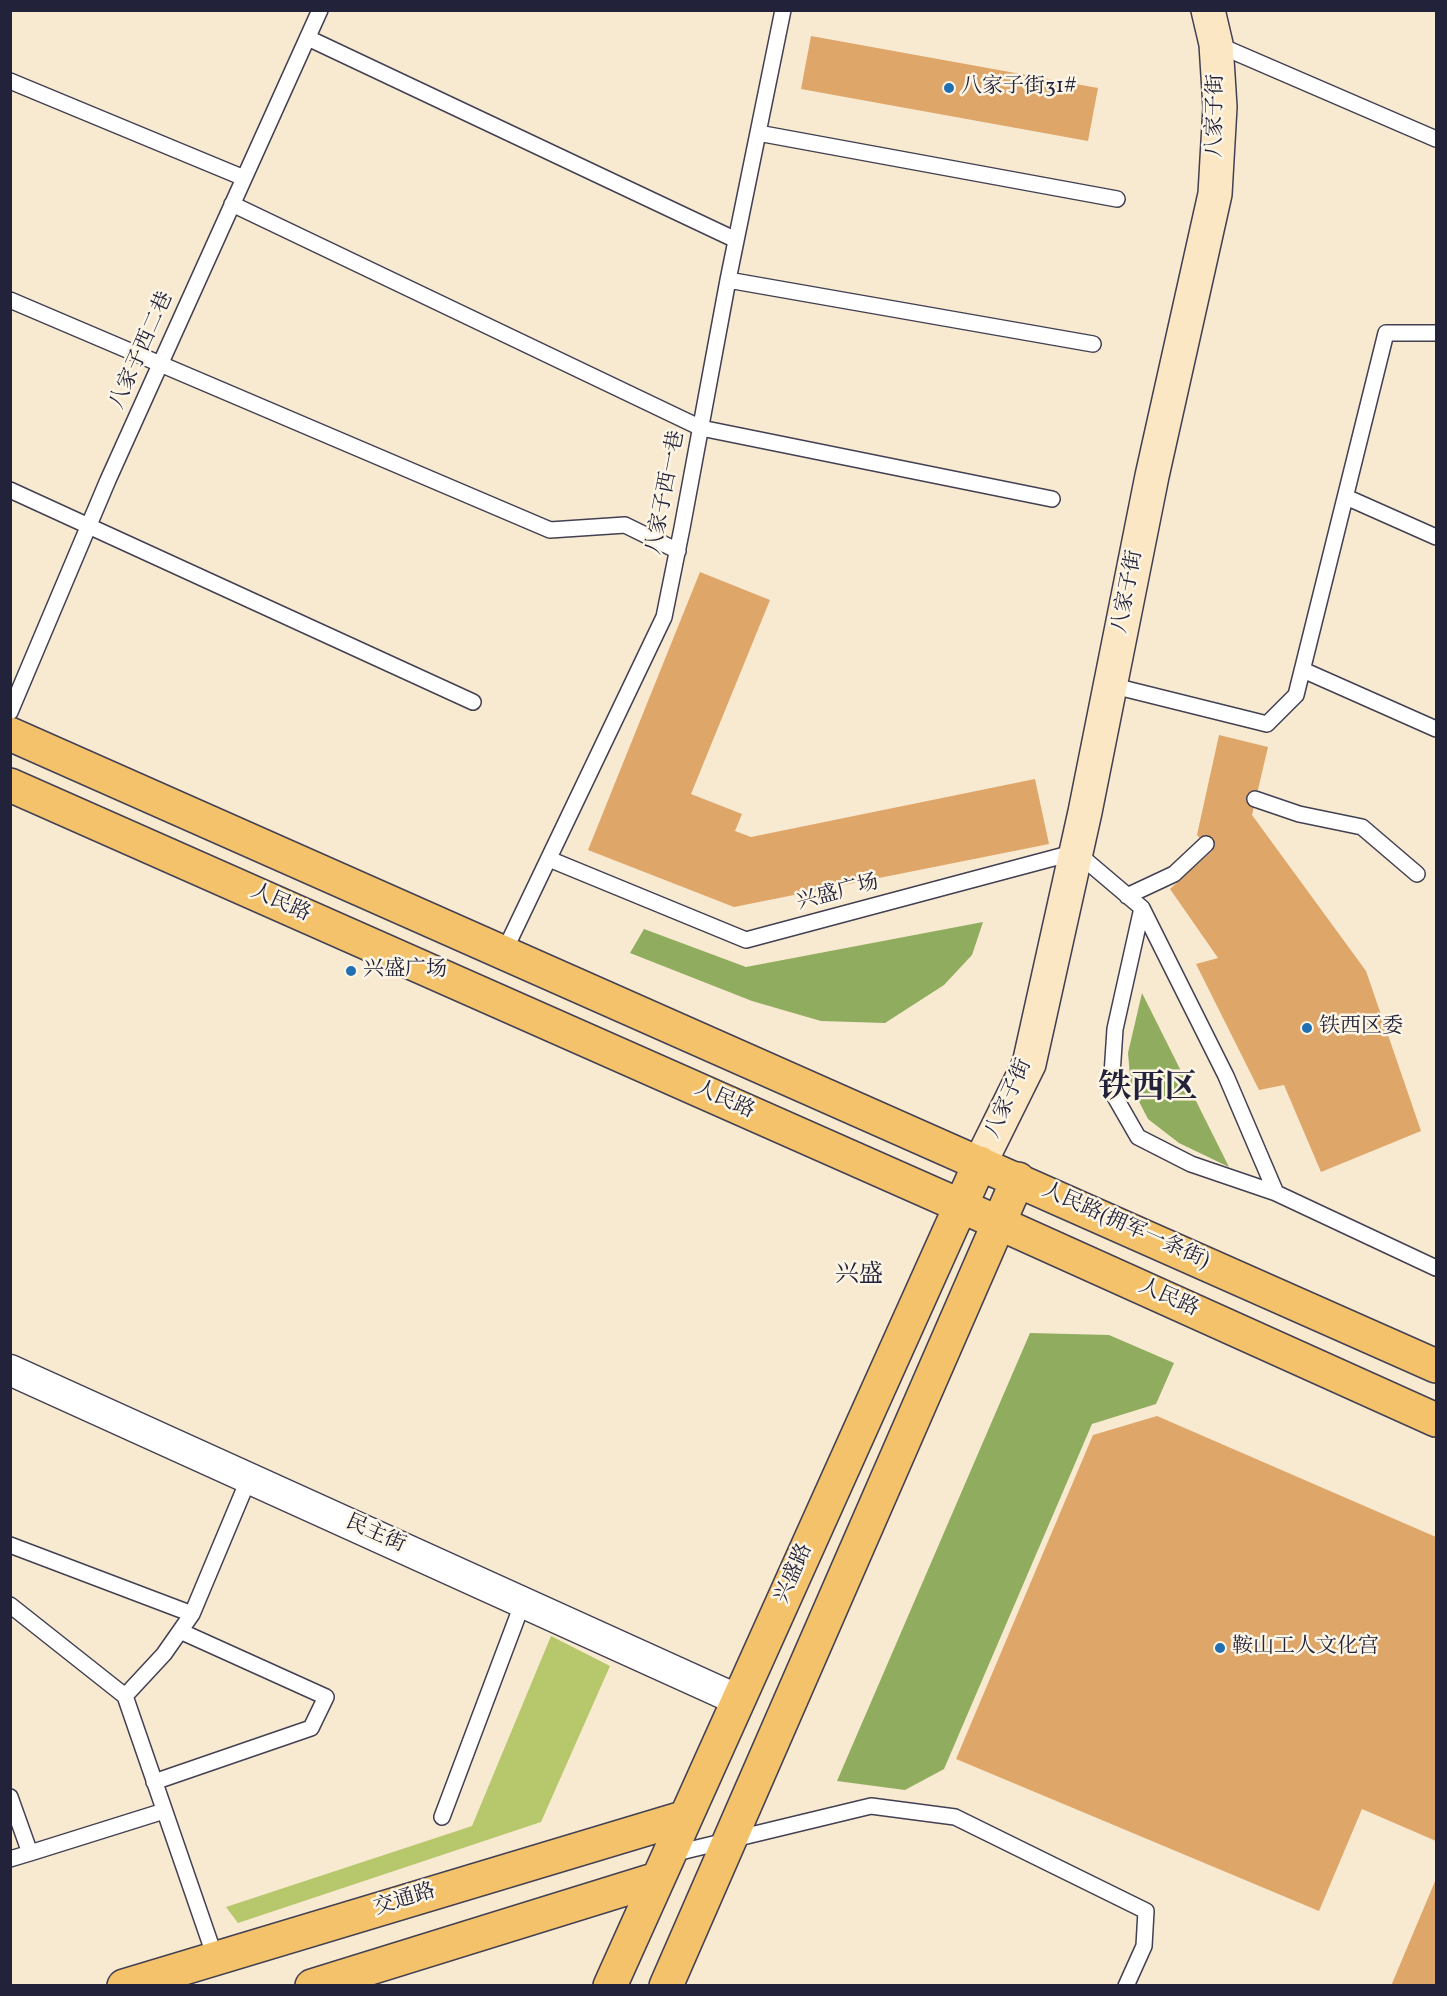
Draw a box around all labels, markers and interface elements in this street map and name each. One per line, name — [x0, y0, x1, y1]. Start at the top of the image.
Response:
street label: 八家子街 — [1204, 74, 1230, 158]
place label: 八家子街31# — [961, 75, 1076, 101]
marker: 八家子街31# — [942, 81, 956, 95]
street label: 八家子西二巷 — [106, 288, 180, 414]
street label: 八家子西一巷 — [643, 429, 691, 557]
street label: 八家子街 — [1109, 548, 1149, 636]
street label: 兴盛广场 — [794, 871, 882, 917]
street label: 人民路 — [246, 880, 314, 928]
place label: 兴盛广场 — [363, 958, 447, 984]
marker: 兴盛广场 — [344, 964, 358, 978]
place label: 铁西区委 — [1319, 1015, 1403, 1041]
marker: 铁西区委 — [1300, 1021, 1314, 1035]
street label: 八家子街 — [981, 1056, 1039, 1142]
district label: 铁西区 — [1099, 1071, 1197, 1111]
street label: 人民路 — [690, 1077, 758, 1125]
street label: 人民路(拥军一条街) — [1038, 1179, 1212, 1275]
district label: 兴盛 — [835, 1263, 883, 1291]
street label: 人民路 — [1134, 1275, 1202, 1323]
street label: 民主街 — [341, 1511, 409, 1559]
street label: 兴盛路 — [771, 1540, 819, 1608]
place label: 鞍山工人文化宫 — [1232, 1635, 1379, 1661]
marker: 鞍山工人文化宫 — [1213, 1641, 1227, 1655]
street label: 交通路 — [371, 1880, 439, 1922]

